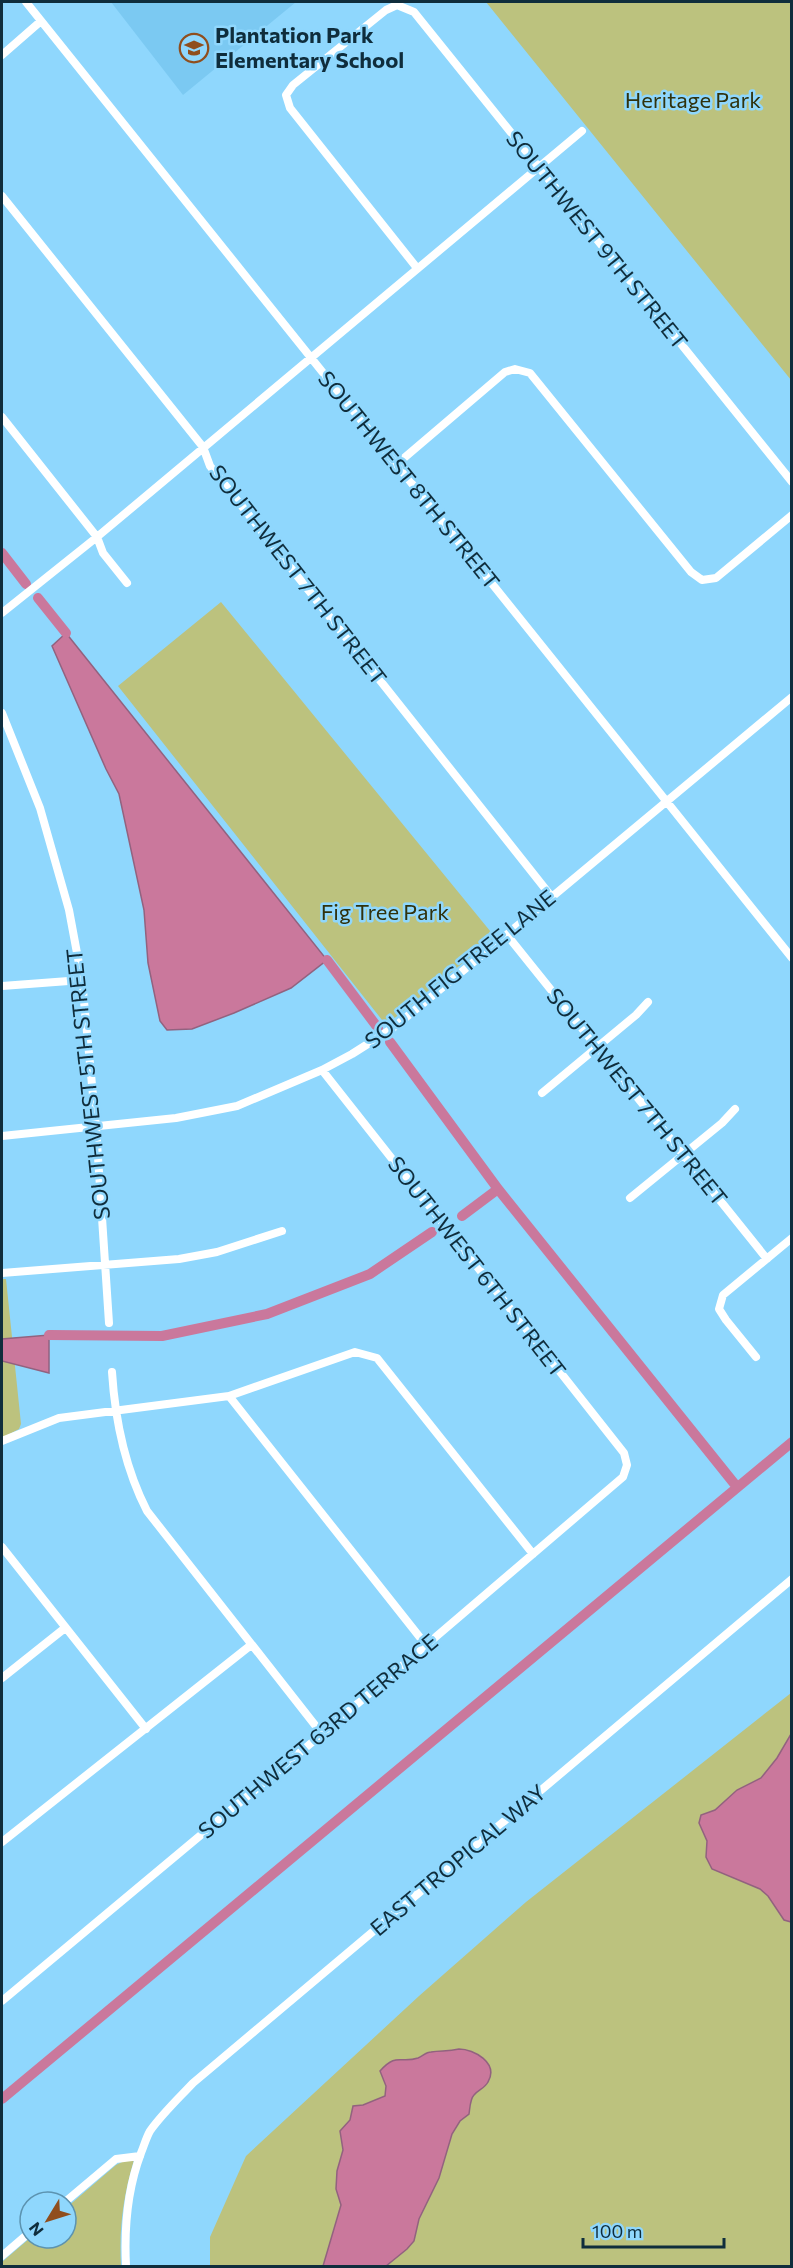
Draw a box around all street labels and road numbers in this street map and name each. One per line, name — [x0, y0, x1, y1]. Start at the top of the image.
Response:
street label: SOUTHWEST 9TH STREET — [501, 125, 694, 354]
street label: SOUTHWEST 8TH STREET — [313, 365, 506, 594]
street label: SOUTHWEST 7TH STREET — [204, 459, 393, 690]
street label: SOUTH FIG TREE LANE — [359, 883, 560, 1054]
street label: SOUTHWEST 5TH STREET — [60, 947, 115, 1221]
street label: SOUTHWEST 7TH STREET — [541, 982, 733, 1211]
street label: SOUTHWEST 6TH STREET — [383, 1151, 572, 1383]
street label: SOUTHWEST 63RD TERRACE — [192, 1627, 443, 1844]
street label: EAST TROPICAL WAY — [364, 1778, 551, 1941]

